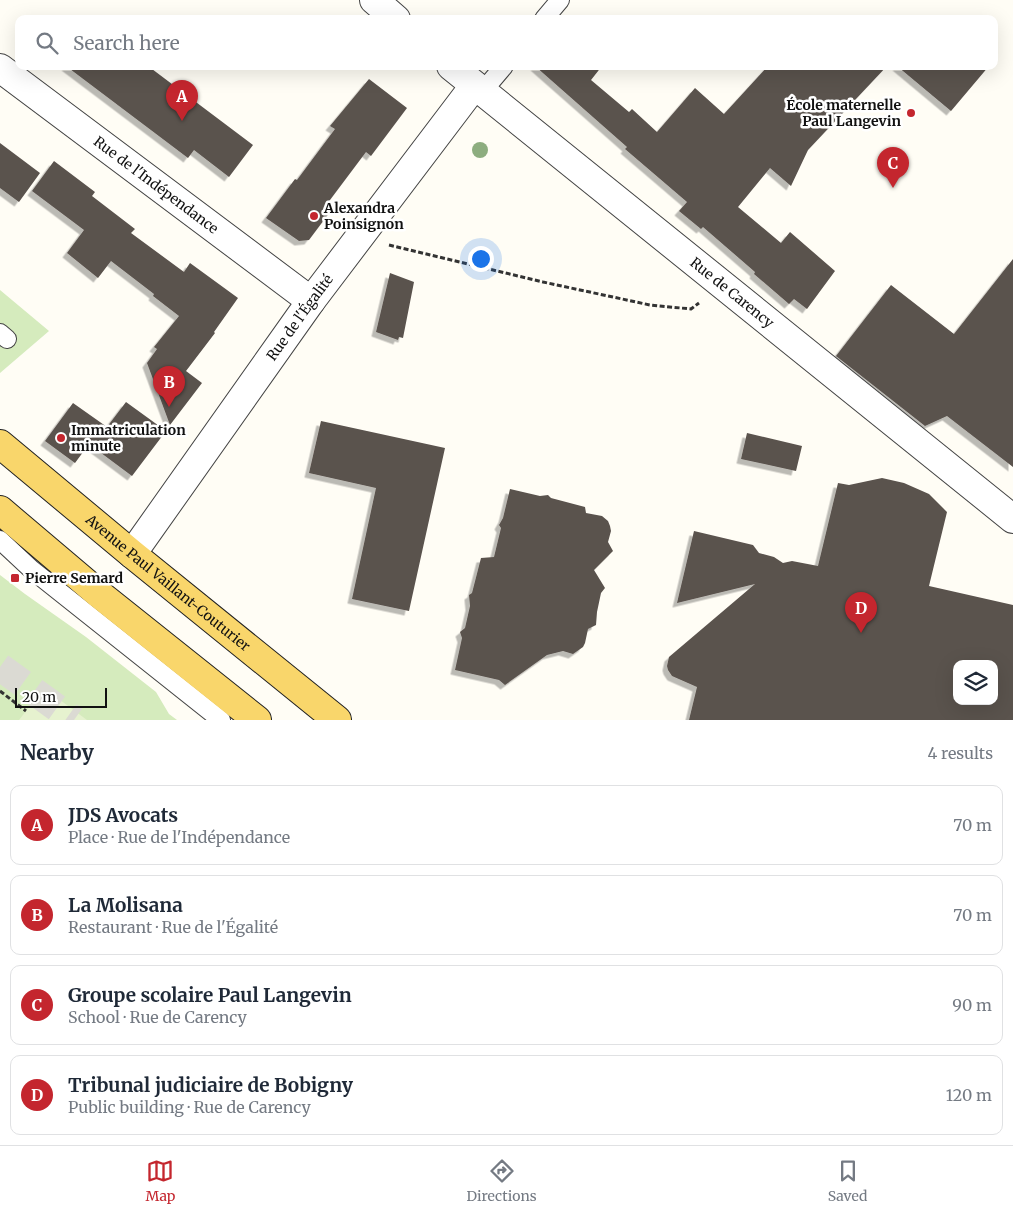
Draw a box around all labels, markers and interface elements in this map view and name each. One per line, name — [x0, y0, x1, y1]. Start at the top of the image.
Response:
search box — [15, 15, 998, 70]
icon: search — [33, 29, 61, 57]
text: Search here — [73, 31, 180, 55]
pin: A — [166, 80, 198, 121]
place label: École maternelle Paul Langevin — [786, 96, 901, 130]
marker: École maternelle Paul Langevin — [905, 107, 917, 119]
street label: Rue de l'Indépendance — [90, 132, 222, 238]
pin: C — [877, 147, 909, 188]
place label: Alexandra Poinsignon — [323, 199, 404, 233]
marker: Alexandra Poinsignon — [308, 210, 320, 222]
your location — [468, 246, 494, 272]
street label: Rue de Carency — [686, 253, 778, 332]
street label: Rue de l'Égalité — [263, 271, 337, 364]
pin: B — [153, 366, 185, 407]
place label: Immatriculation minute — [71, 421, 186, 455]
marker: Immatriculation minute — [55, 432, 67, 444]
street label: Avenue Paul Vaillant-Couturier — [82, 510, 254, 655]
place label: Pierre Semard — [25, 569, 123, 587]
marker: Pierre Semard — [9, 572, 21, 584]
pin: D — [845, 592, 877, 633]
map controls — [953, 660, 998, 705]
button: layers — [953, 660, 998, 705]
scale bar — [15, 685, 108, 708]
text: 20 m — [22, 688, 56, 706]
text: Nearby — [20, 739, 94, 766]
text: 4 results — [927, 743, 993, 763]
text: JDS Avocats — [68, 803, 178, 827]
text: A — [31, 815, 43, 835]
text: 70 m — [953, 815, 992, 835]
text: Place · Rue de l'Indépendance — [68, 827, 290, 847]
text: La Molisana — [68, 893, 183, 917]
text: B — [31, 905, 43, 925]
text: 70 m — [953, 905, 992, 925]
text: Restaurant · Rue de l'Égalité — [68, 917, 278, 937]
text: Groupe scolaire Paul Langevin — [68, 983, 352, 1007]
text: C — [32, 995, 42, 1015]
text: 90 m — [952, 995, 992, 1015]
text: School · Rue de Carency — [68, 1007, 247, 1027]
text: Tribunal judiciaire de Bobigny — [68, 1073, 353, 1097]
text: D — [31, 1085, 43, 1105]
text: 120 m — [946, 1085, 992, 1105]
text: Public building · Rue de Carency — [68, 1097, 311, 1117]
tab: Map — [146, 1157, 175, 1205]
tab: Directions — [467, 1157, 537, 1205]
tab: Saved — [828, 1157, 867, 1205]

